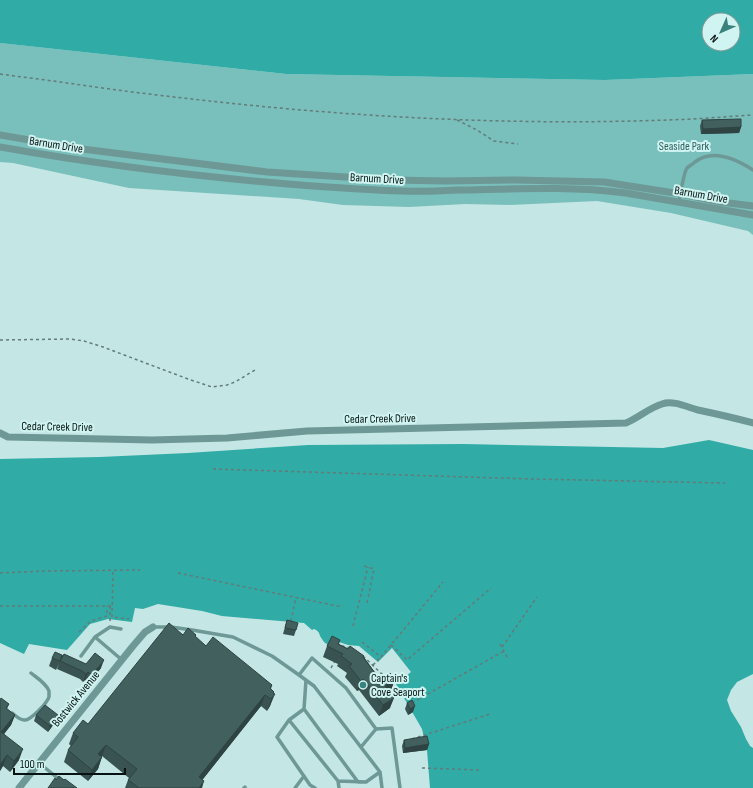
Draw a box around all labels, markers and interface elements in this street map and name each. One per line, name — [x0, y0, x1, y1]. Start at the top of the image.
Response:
north arrow — [701, 12, 741, 52]
text: N — [708, 32, 721, 45]
street label: Barnum Drive — [28, 133, 84, 157]
park label: Seaside Park — [659, 139, 710, 154]
street label: Barnum Drive — [350, 170, 405, 188]
street label: Barnum Drive — [673, 183, 729, 207]
street label: Cedar Creek Drive — [344, 411, 416, 427]
street label: Cedar Creek Drive — [21, 419, 93, 435]
street label: Bostwick Avenue — [49, 668, 103, 730]
place label: Captain's Cove Seaport — [371, 671, 425, 700]
marker: Captain's Cove Seaport — [358, 680, 368, 690]
scale bar — [14, 750, 125, 776]
text: 100 m — [20, 757, 45, 772]

